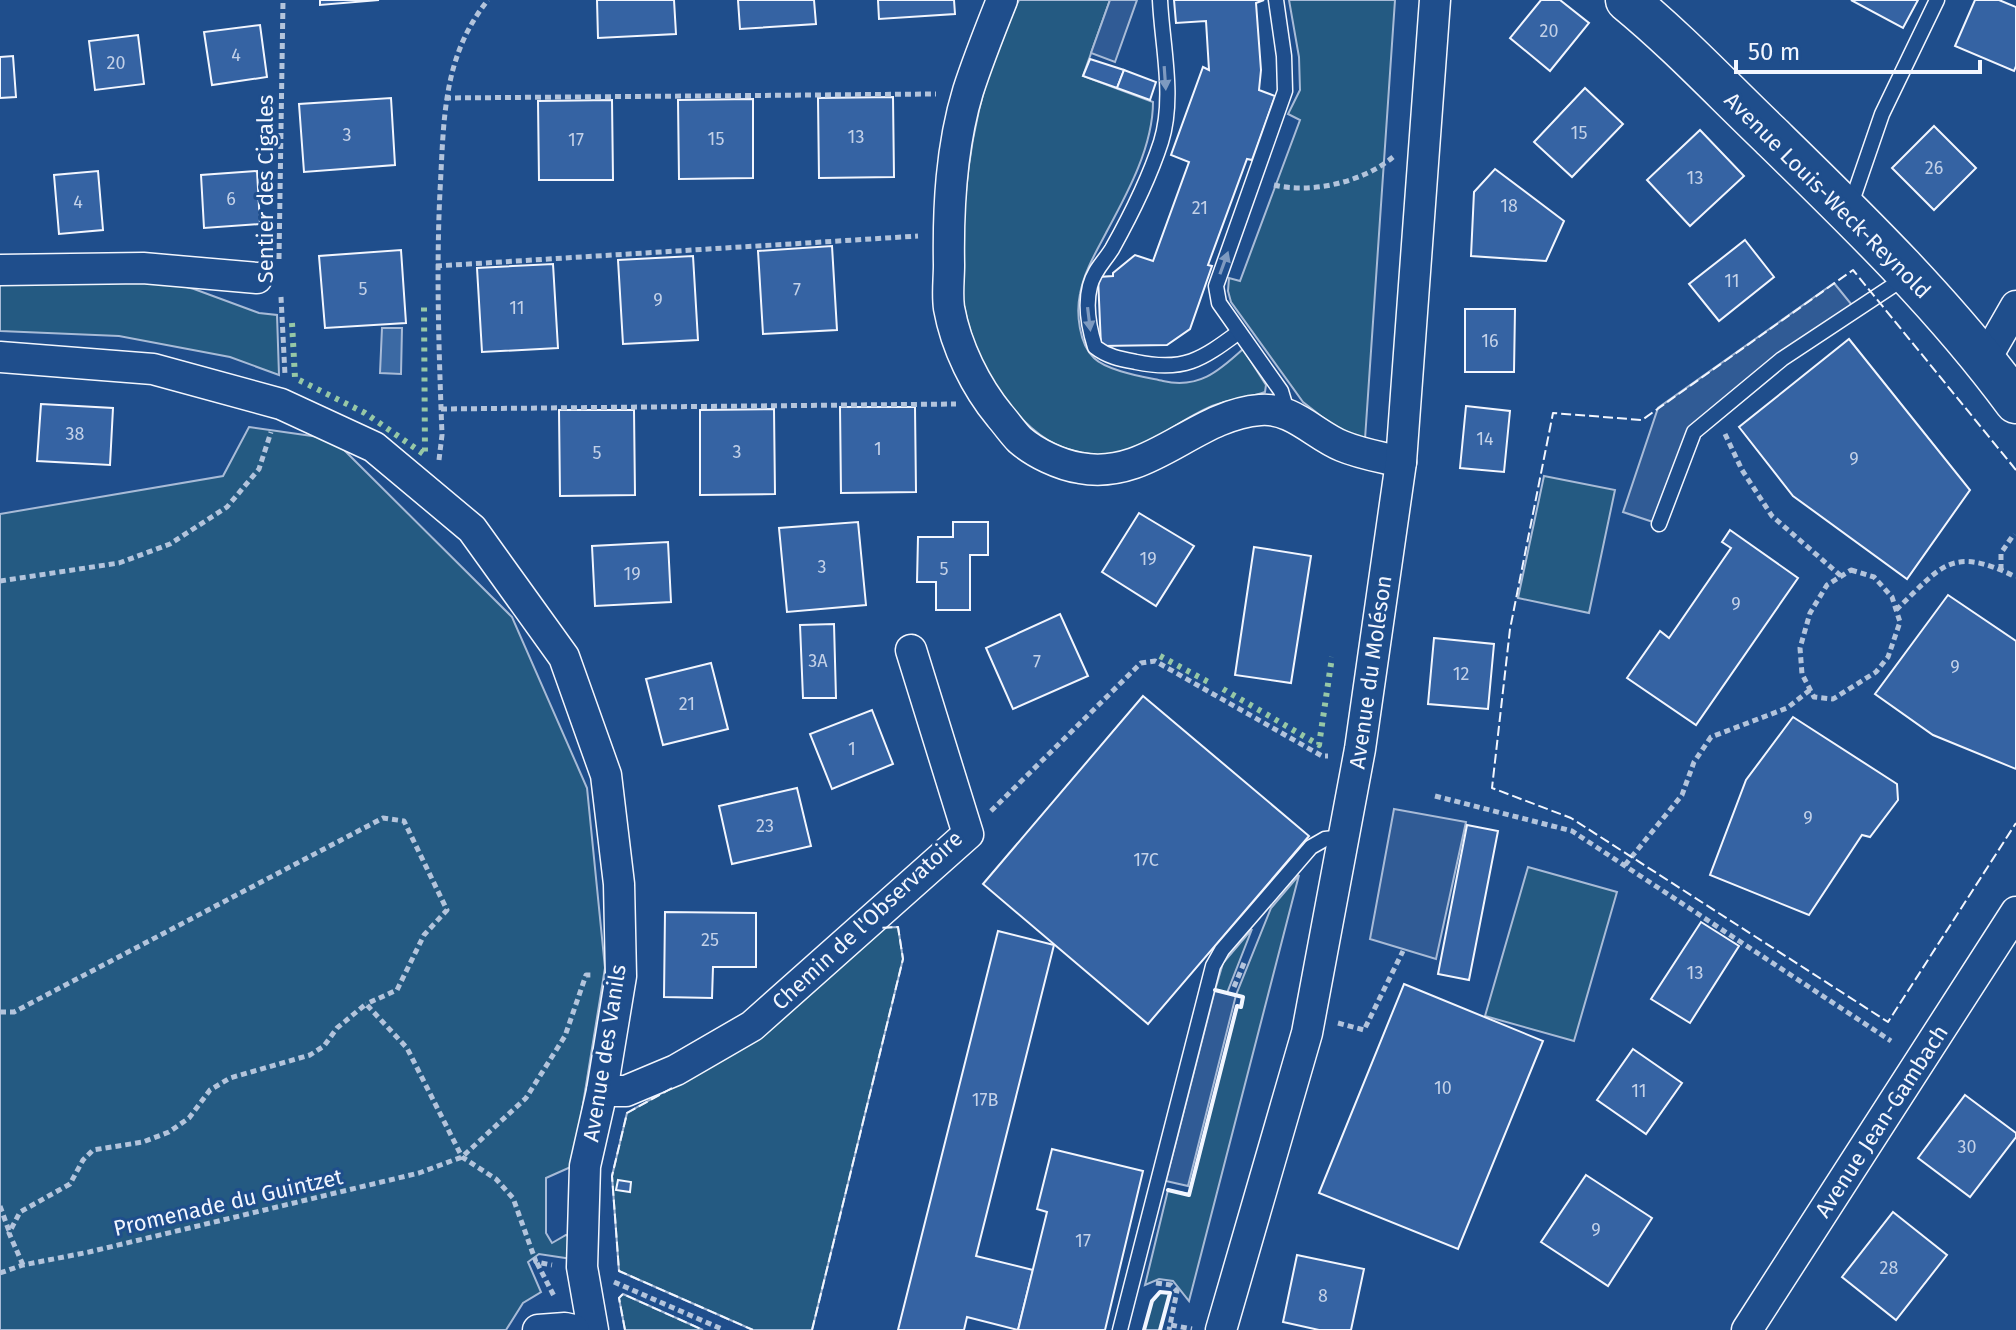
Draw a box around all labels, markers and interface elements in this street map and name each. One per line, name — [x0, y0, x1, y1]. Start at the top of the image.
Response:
house number: 20 — [1540, 20, 1558, 42]
scale bar — [1736, 24, 1980, 74]
text: 50 m — [1748, 38, 1800, 66]
house number: 4 — [231, 44, 241, 66]
house number: 20 — [107, 52, 125, 74]
one-way arrow — [1159, 66, 1172, 91]
street label: Avenue Louis-Weck-Reynold — [1719, 87, 1936, 304]
street label: Sentier des Cigales — [252, 95, 279, 283]
house number: 15 — [1571, 122, 1587, 144]
house number: 3 — [343, 124, 351, 146]
house number: 13 — [848, 126, 864, 148]
house number: 15 — [708, 128, 724, 150]
house number: 17 — [568, 129, 584, 151]
house number: 26 — [1925, 157, 1943, 179]
house number: 13 — [1687, 167, 1703, 189]
house number: 6 — [226, 188, 236, 210]
house number: 4 — [73, 191, 83, 213]
house number: 18 — [1500, 195, 1518, 217]
house number: 21 — [1192, 197, 1208, 219]
one-way arrow — [1218, 250, 1231, 274]
house number: 11 — [1724, 270, 1740, 292]
house number: 5 — [358, 278, 368, 300]
house number: 7 — [793, 279, 801, 301]
house number: 9 — [653, 289, 663, 311]
house number: 11 — [509, 297, 525, 319]
one-way arrow — [1083, 307, 1096, 332]
house number: 16 — [1481, 330, 1499, 352]
house number: 38 — [66, 423, 85, 445]
house number: 14 — [1476, 428, 1494, 450]
house number: 1 — [874, 438, 882, 460]
house number: 3 — [733, 441, 741, 463]
house number: 5 — [592, 442, 602, 464]
house number: 9 — [1849, 448, 1859, 470]
house number: 19 — [1139, 548, 1157, 570]
house number: 3 — [818, 556, 826, 578]
house number: 5 — [939, 558, 949, 580]
house number: 19 — [623, 563, 641, 585]
street label: Avenue du Moléson — [1344, 574, 1397, 770]
house number: 9 — [1731, 593, 1741, 615]
house number: 3A — [808, 650, 828, 672]
house number: 7 — [1033, 651, 1041, 673]
house number: 9 — [1950, 656, 1960, 678]
house number: 12 — [1453, 663, 1469, 685]
house number: 21 — [679, 693, 695, 715]
house number: 1 — [848, 738, 856, 760]
house number: 9 — [1803, 807, 1813, 829]
house number: 23 — [756, 815, 774, 837]
street label: Chemin de l'Observatoire — [766, 825, 968, 1016]
house number: 17C — [1133, 849, 1159, 871]
house number: 25 — [701, 929, 719, 951]
street label: Avenue des Vanils — [577, 962, 632, 1144]
house number: 13 — [1687, 962, 1703, 984]
street label: Avenue Jean-Gambach — [1809, 1020, 1954, 1223]
house number: 10 — [1434, 1077, 1452, 1099]
house number: 11 — [1631, 1080, 1647, 1102]
house number: 17B — [972, 1089, 998, 1111]
house number: 30 — [1957, 1136, 1977, 1158]
street label: Promenade du Guintzet — [111, 1163, 346, 1242]
house number: 9 — [1591, 1219, 1601, 1241]
house number: 17 — [1075, 1230, 1091, 1252]
house number: 28 — [1880, 1257, 1898, 1279]
house number: 8 — [1318, 1285, 1328, 1307]

